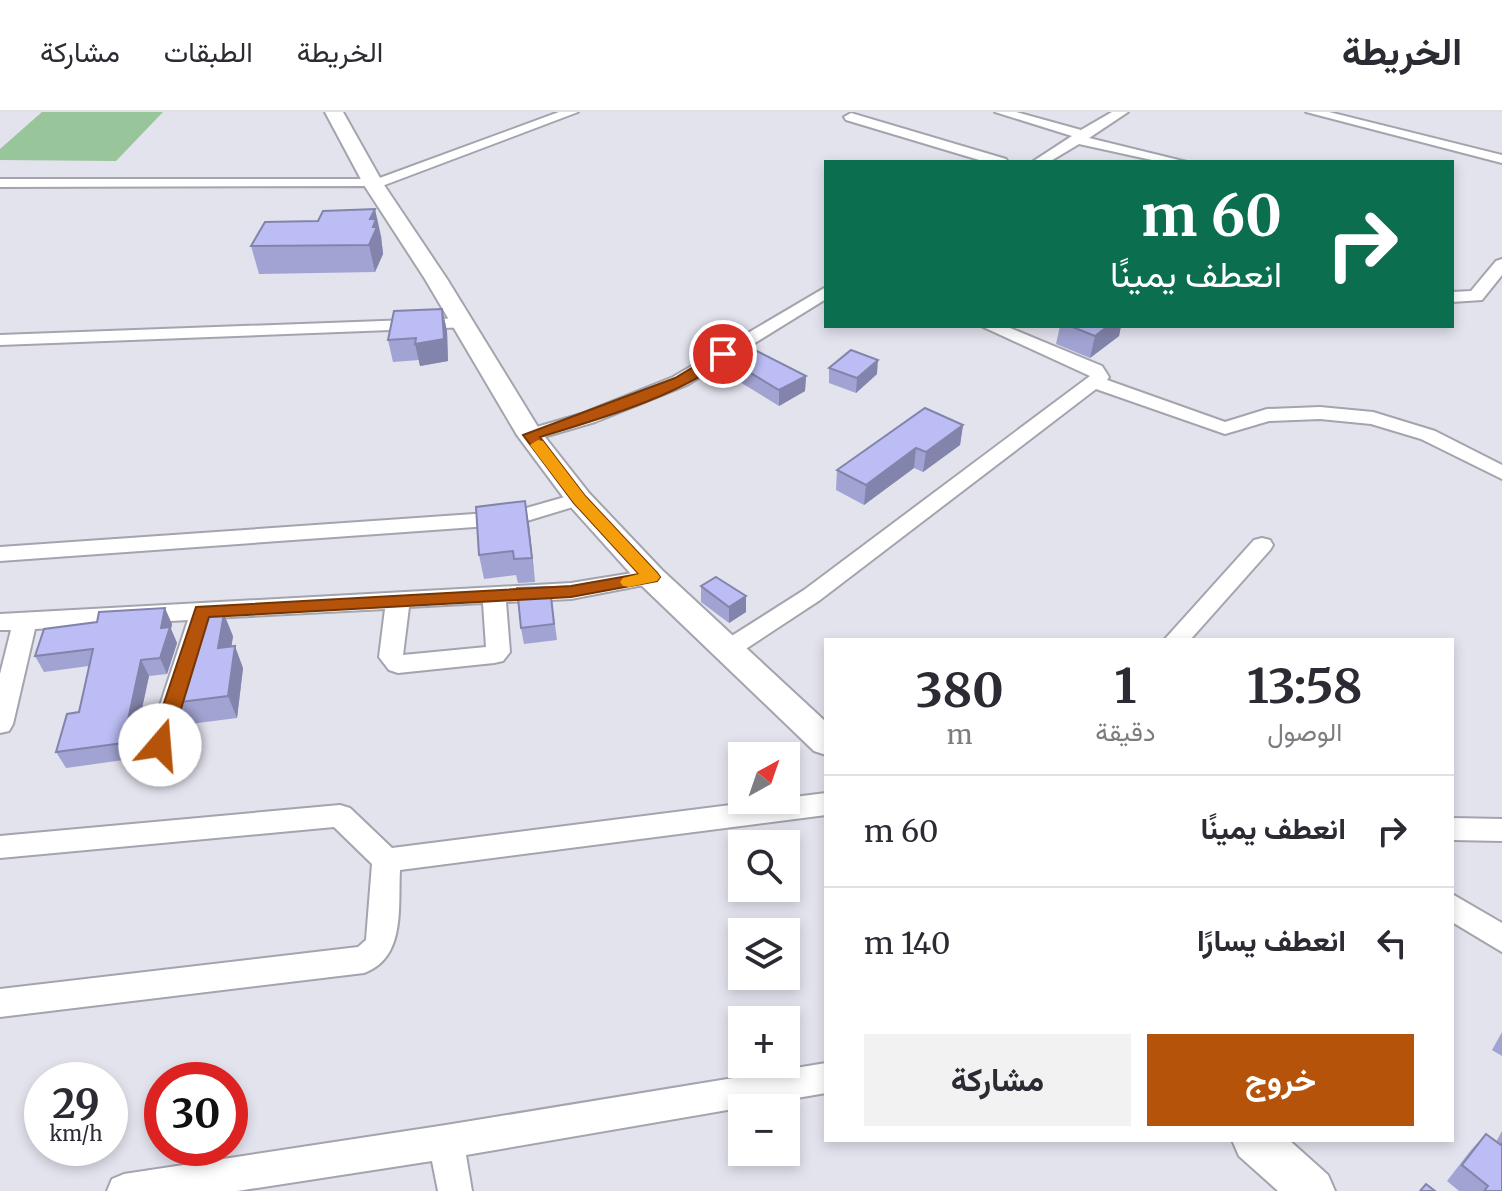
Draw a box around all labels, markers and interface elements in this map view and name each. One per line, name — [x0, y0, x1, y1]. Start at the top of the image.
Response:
text: الخريطة — [1342, 28, 1462, 75]
text: مشاركة — [40, 34, 120, 70]
text: الطبقات — [164, 34, 253, 70]
text: الخريطة — [297, 34, 383, 70]
text: 60 m — [1141, 181, 1282, 251]
icon: right — [1310, 192, 1414, 296]
text: انعطف يمينًا — [1110, 252, 1282, 297]
pin — [689, 320, 757, 388]
icon: arrive — [701, 332, 745, 376]
text: 1 — [1114, 656, 1136, 716]
text: 13:58 — [1247, 656, 1363, 716]
text: 380 — [915, 660, 1004, 720]
position arrow — [118, 703, 202, 787]
text: دقيقة — [1095, 715, 1155, 748]
text: الوصول — [1267, 715, 1342, 748]
text: m — [947, 718, 973, 751]
north arrow — [728, 742, 800, 814]
map controls — [728, 742, 800, 1166]
text: انعطف يمينًا — [1201, 809, 1346, 847]
icon: right — [1370, 809, 1414, 853]
text: 60 m — [864, 812, 938, 850]
button: search — [728, 830, 800, 902]
button: layers — [728, 918, 800, 990]
text: انعطف يسارًا — [1197, 921, 1346, 959]
icon: left — [1370, 921, 1414, 965]
text: 140 m — [864, 924, 950, 962]
button: + — [728, 1006, 800, 1078]
button: مشاركة — [864, 1034, 1131, 1126]
button: خروج — [1147, 1034, 1414, 1126]
speed limit sign: 30 — [144, 1062, 248, 1166]
text: 29 — [52, 1079, 100, 1129]
button: − — [728, 1094, 800, 1166]
text: km/h — [50, 1121, 102, 1146]

